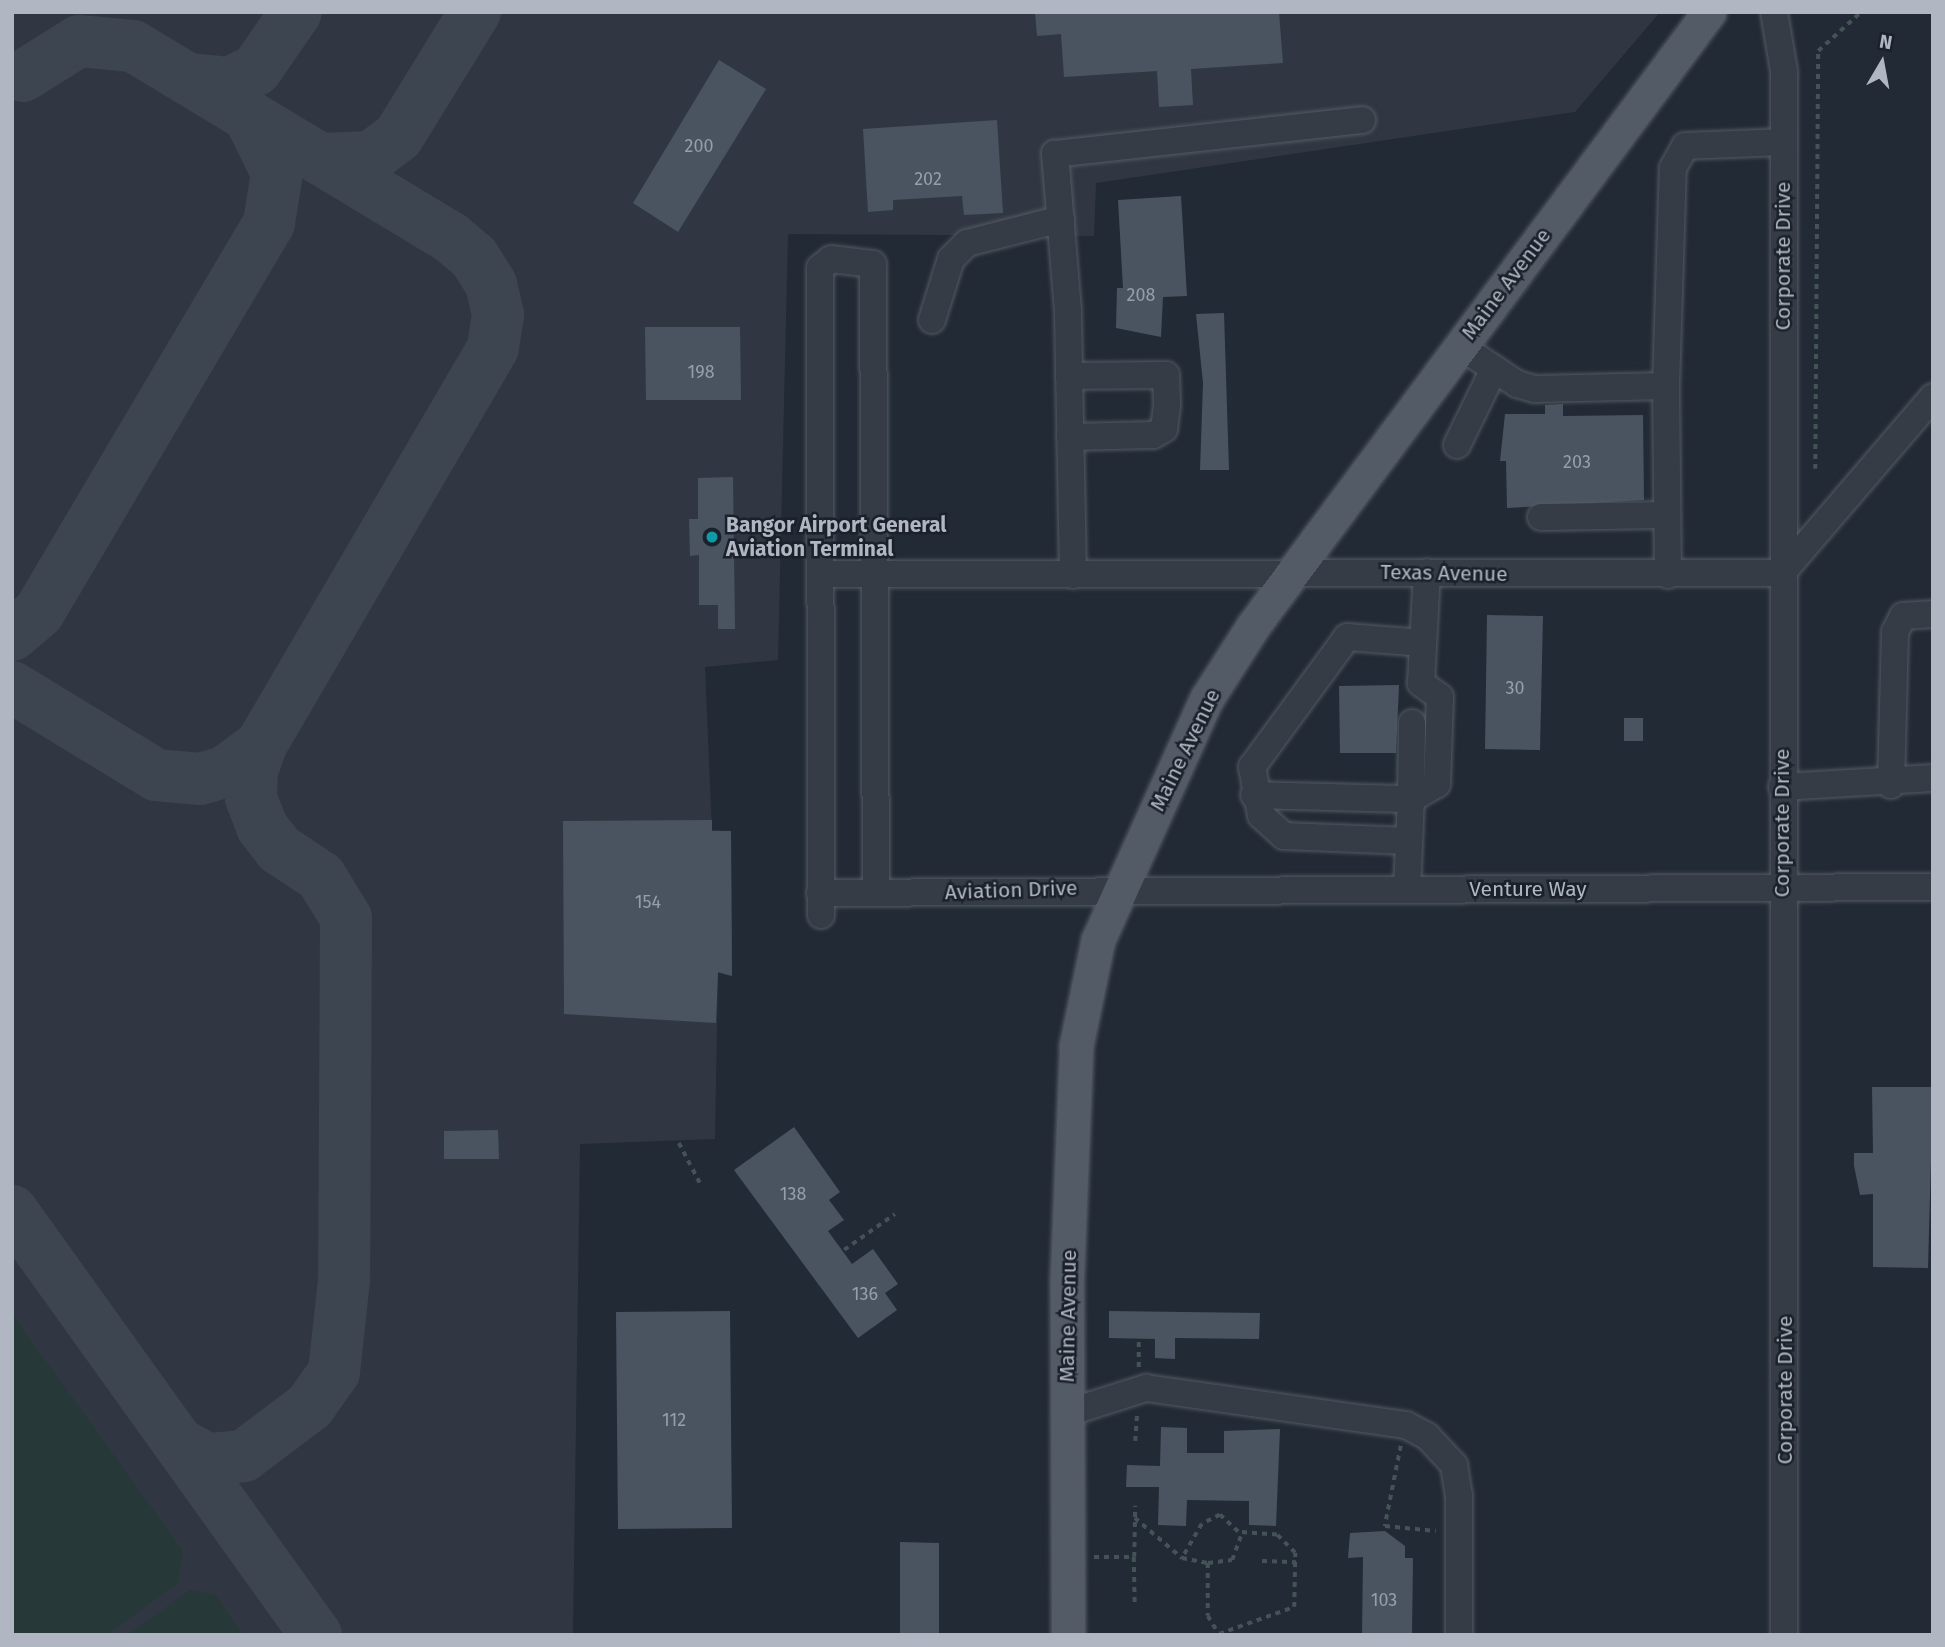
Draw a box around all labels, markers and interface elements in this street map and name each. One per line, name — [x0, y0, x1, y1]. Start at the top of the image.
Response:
north arrow — [1847, 28, 1917, 98]
text: N — [1878, 29, 1894, 54]
house number: 200 — [685, 135, 713, 157]
house number: 202 — [914, 168, 942, 190]
street label: Corporate Drive — [1770, 182, 1796, 330]
street label: Maine Avenue — [1456, 223, 1556, 345]
house number: 208 — [1127, 284, 1155, 306]
house number: 198 — [687, 361, 715, 383]
house number: 203 — [1563, 451, 1591, 473]
place label: Bangor Airport General Aviation Terminal — [726, 512, 946, 562]
marker: Bangor Airport General Aviation Terminal — [704, 529, 720, 545]
street label: Texas Avenue — [1380, 559, 1508, 587]
house number: 30 — [1505, 677, 1525, 699]
street label: Maine Avenue — [1145, 685, 1225, 815]
street label: Corporate Drive — [1769, 749, 1795, 897]
street label: Aviation Drive — [944, 875, 1078, 905]
street label: Venture Way — [1469, 876, 1587, 902]
house number: 154 — [635, 891, 661, 913]
house number: 138 — [780, 1183, 806, 1205]
street label: Maine Avenue — [1054, 1249, 1082, 1383]
house number: 136 — [852, 1283, 878, 1305]
street label: Corporate Drive — [1772, 1316, 1798, 1464]
house number: 112 — [662, 1409, 686, 1431]
house number: 103 — [1371, 1589, 1397, 1611]

